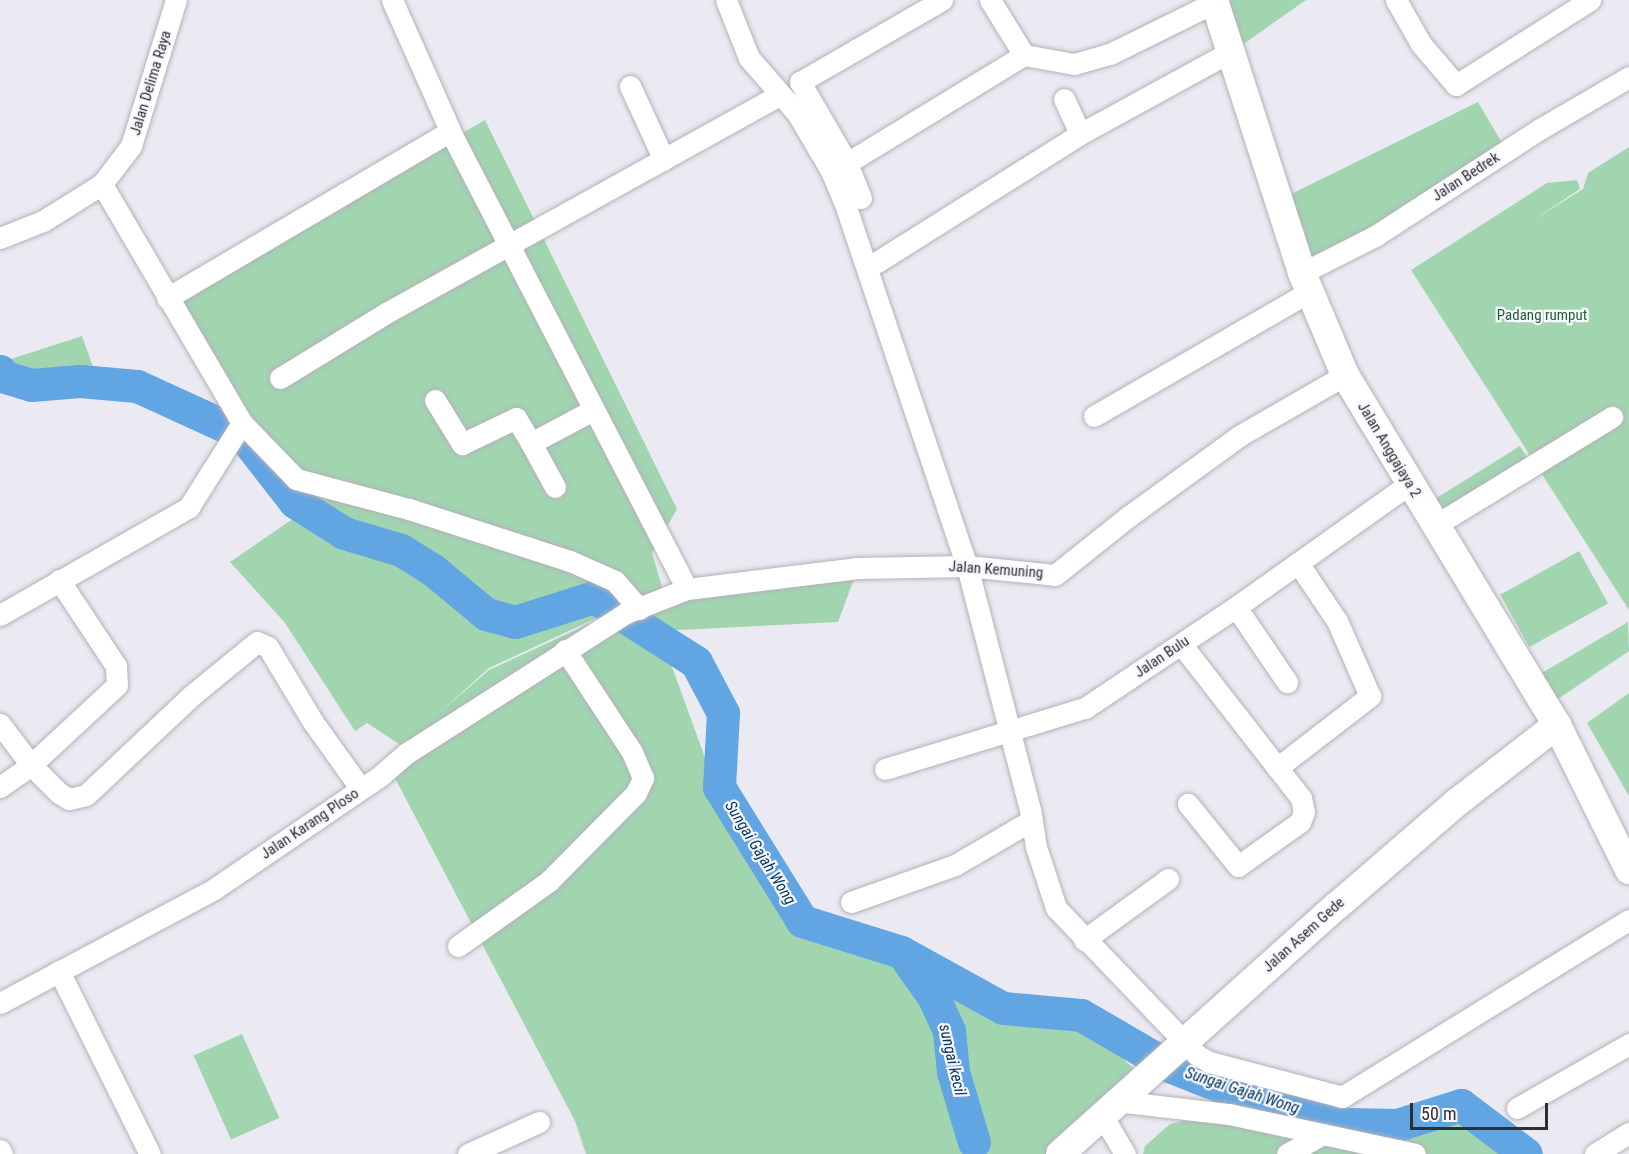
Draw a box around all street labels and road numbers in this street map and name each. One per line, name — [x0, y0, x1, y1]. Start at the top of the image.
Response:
street label: Jalan Delima Raya — [127, 28, 175, 138]
street label: Jalan Bedrek — [1429, 149, 1503, 205]
street label: Jalan Anggajaya 2 — [1353, 399, 1425, 501]
street label: Jalan Kemuning — [948, 558, 1044, 582]
street label: Jalan Bulu — [1131, 632, 1193, 682]
street label: Jalan Karang Ploso — [258, 785, 362, 863]
street label: Jalan Asem Gede — [1260, 894, 1348, 976]

